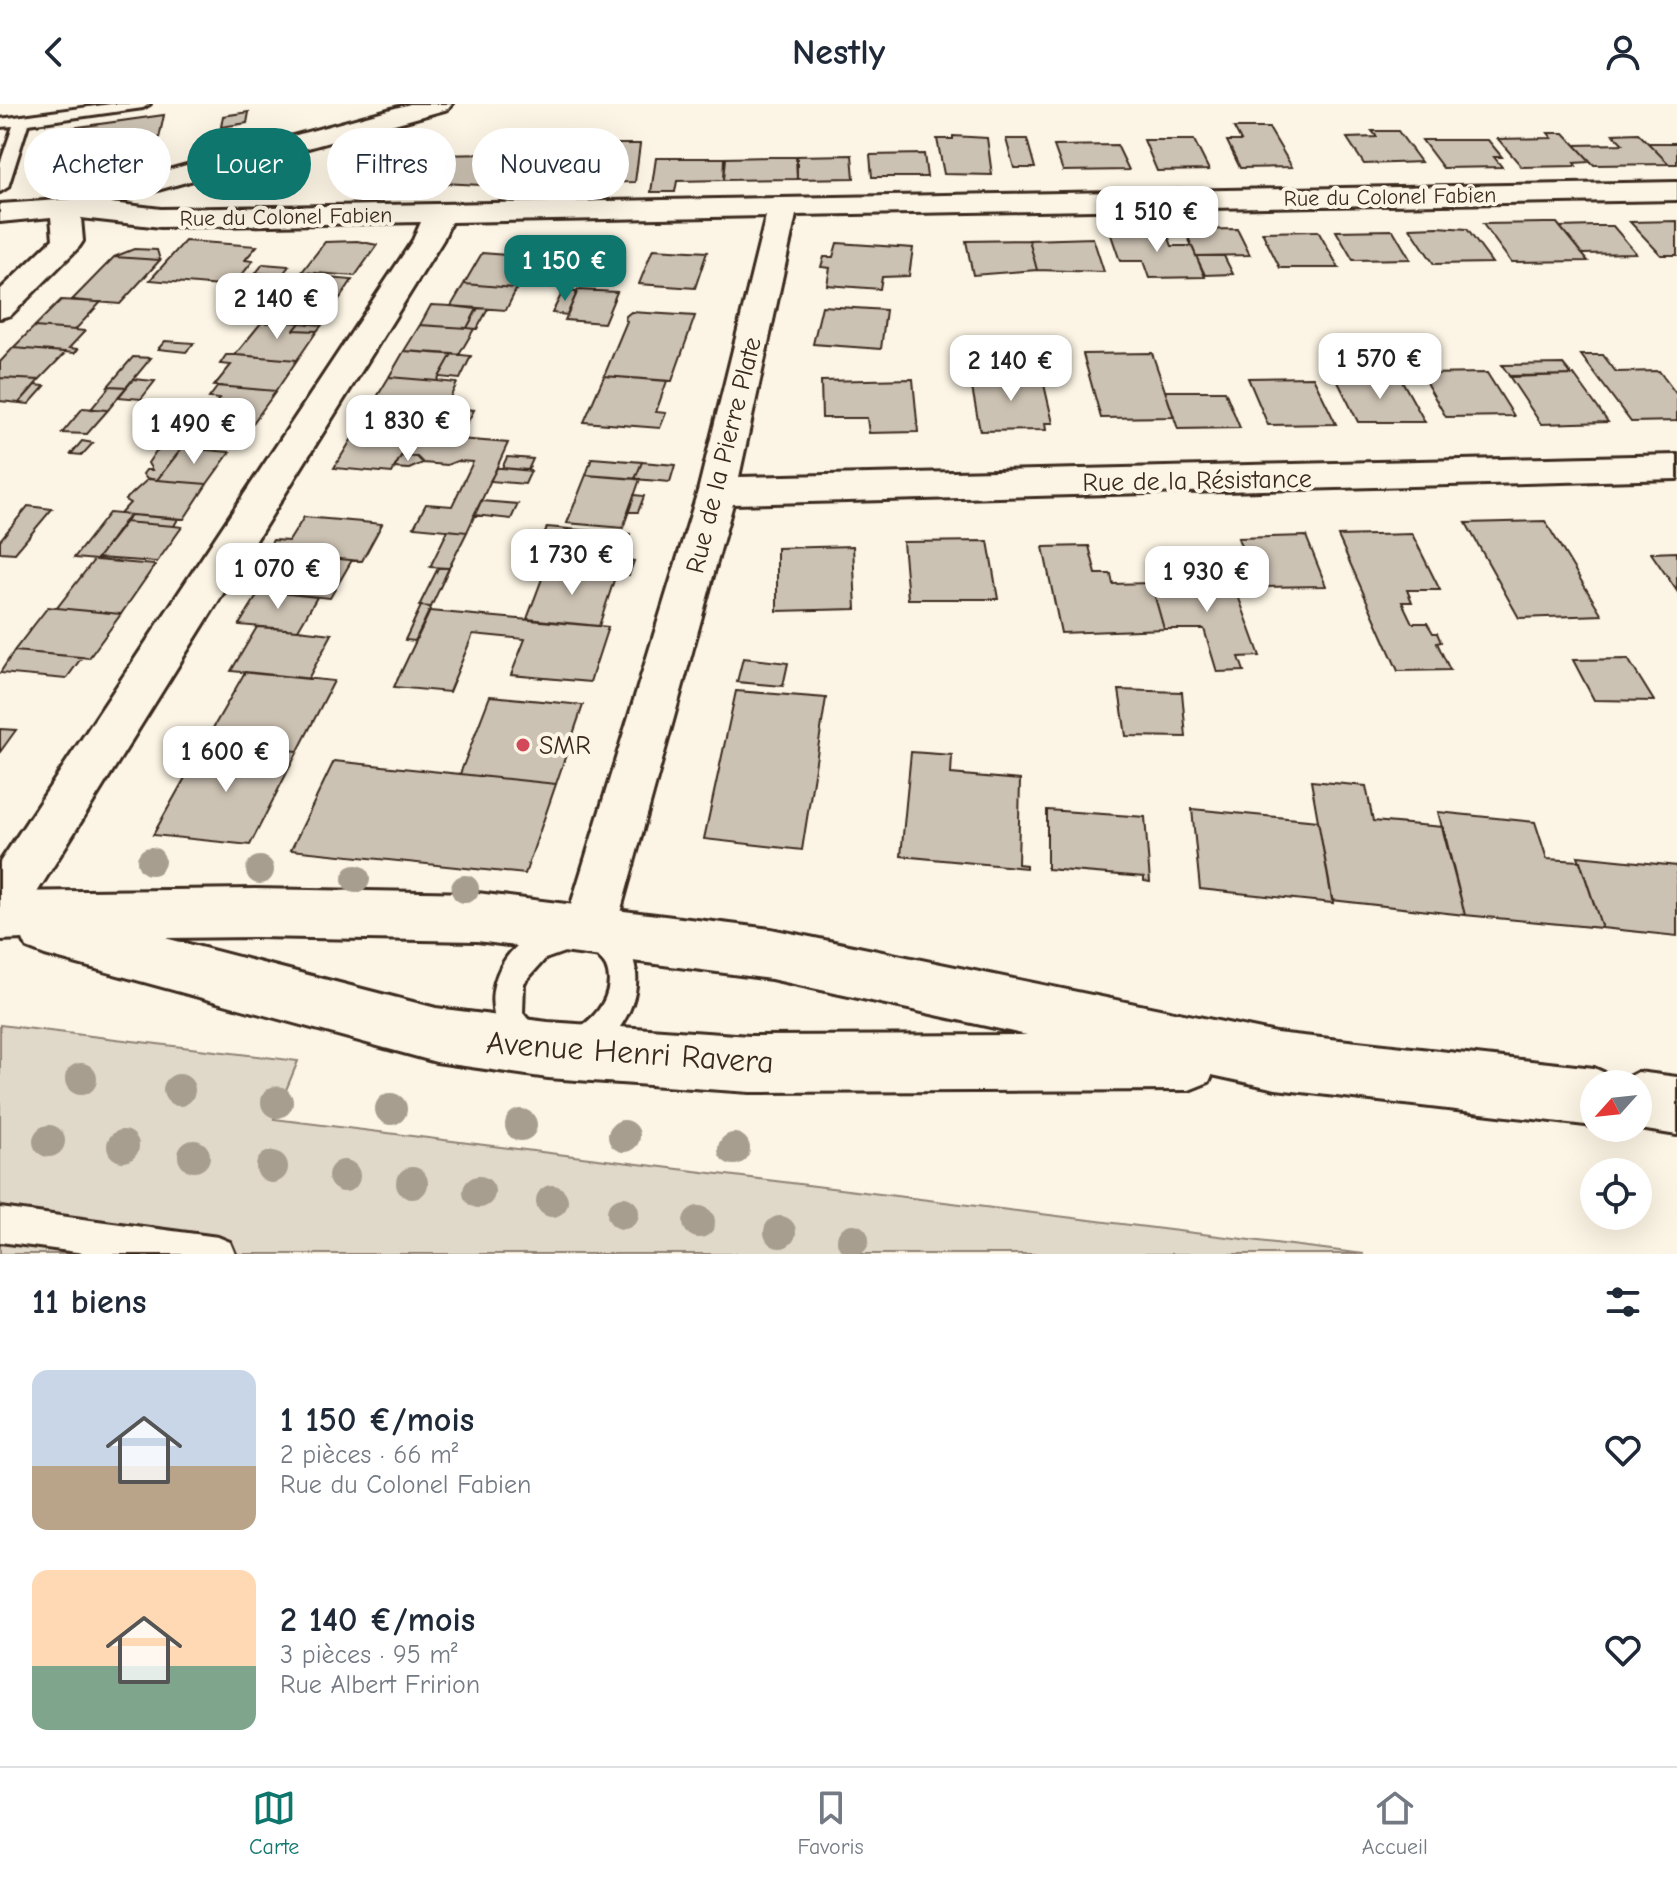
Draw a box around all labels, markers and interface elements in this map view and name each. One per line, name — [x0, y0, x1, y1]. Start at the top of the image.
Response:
icon: back — [32, 30, 76, 74]
icon: person — [1601, 30, 1645, 74]
text: Nestly — [792, 32, 885, 73]
chip: Acheter — [24, 128, 171, 200]
chip: Louer — [187, 128, 311, 200]
chip: Filtres — [327, 128, 456, 200]
chip: Nouveau — [472, 128, 629, 200]
street label: Rue du Colonel Fabien — [1283, 182, 1497, 212]
pin: 1 510 € — [1083, 186, 1231, 254]
text: 1 510 € — [1114, 197, 1200, 227]
street label: Rue du Colonel Fabien — [179, 202, 393, 232]
pin: 1 150 € — [491, 235, 639, 303]
text: 1 150 € — [522, 246, 608, 276]
pin: 2 140 € — [203, 273, 351, 341]
text: 2 140 € — [234, 284, 320, 314]
pin: 1 570 € — [1306, 333, 1454, 401]
street label: Rue de la Pierre Plate — [680, 334, 768, 577]
pin: 2 140 € — [937, 335, 1085, 403]
text: 1 570 € — [1336, 344, 1424, 374]
text: 2 140 € — [968, 346, 1054, 376]
pin: 1 830 € — [334, 395, 482, 463]
pin: 1 490 € — [120, 398, 268, 466]
text: 1 830 € — [364, 406, 452, 436]
text: 1 490 € — [150, 409, 238, 439]
street label: Rue de la Résistance — [1082, 464, 1312, 498]
pin: 1 730 € — [498, 529, 646, 597]
text: 1 730 € — [529, 540, 615, 570]
pin: 1 070 € — [204, 543, 352, 611]
pin: 1 930 € — [1133, 546, 1281, 614]
text: 1 070 € — [234, 554, 322, 584]
text: 1 930 € — [1163, 557, 1251, 587]
pin: 1 600 € — [152, 726, 300, 794]
place label: SMR — [539, 731, 591, 761]
marker: SMR — [514, 736, 532, 754]
text: 1 600 € — [181, 737, 271, 767]
street label: Avenue Henri Ravera — [485, 1024, 775, 1081]
north arrow — [1580, 1070, 1652, 1142]
map controls — [1580, 1070, 1652, 1230]
button: locate — [1580, 1158, 1652, 1230]
icon: filters — [1601, 1280, 1645, 1324]
text: 11 biens — [32, 1282, 147, 1322]
text: 1 150 €/mois — [280, 1400, 474, 1440]
icon: home — [96, 1402, 192, 1498]
icon: heart — [1601, 1428, 1645, 1472]
text: 2 pièces · 66 m² — [280, 1440, 458, 1470]
text: Rue du Colonel Fabien — [280, 1470, 531, 1500]
text: 2 140 €/mois — [280, 1600, 475, 1640]
icon: home — [96, 1602, 192, 1698]
icon: heart — [1601, 1628, 1645, 1672]
text: 3 pièces · 95 m² — [280, 1640, 457, 1670]
text: Rue Albert Fririon — [280, 1670, 480, 1700]
tab: Carte — [249, 1786, 299, 1860]
tab: Favoris — [798, 1786, 864, 1860]
tab: Accueil — [1362, 1786, 1428, 1860]

